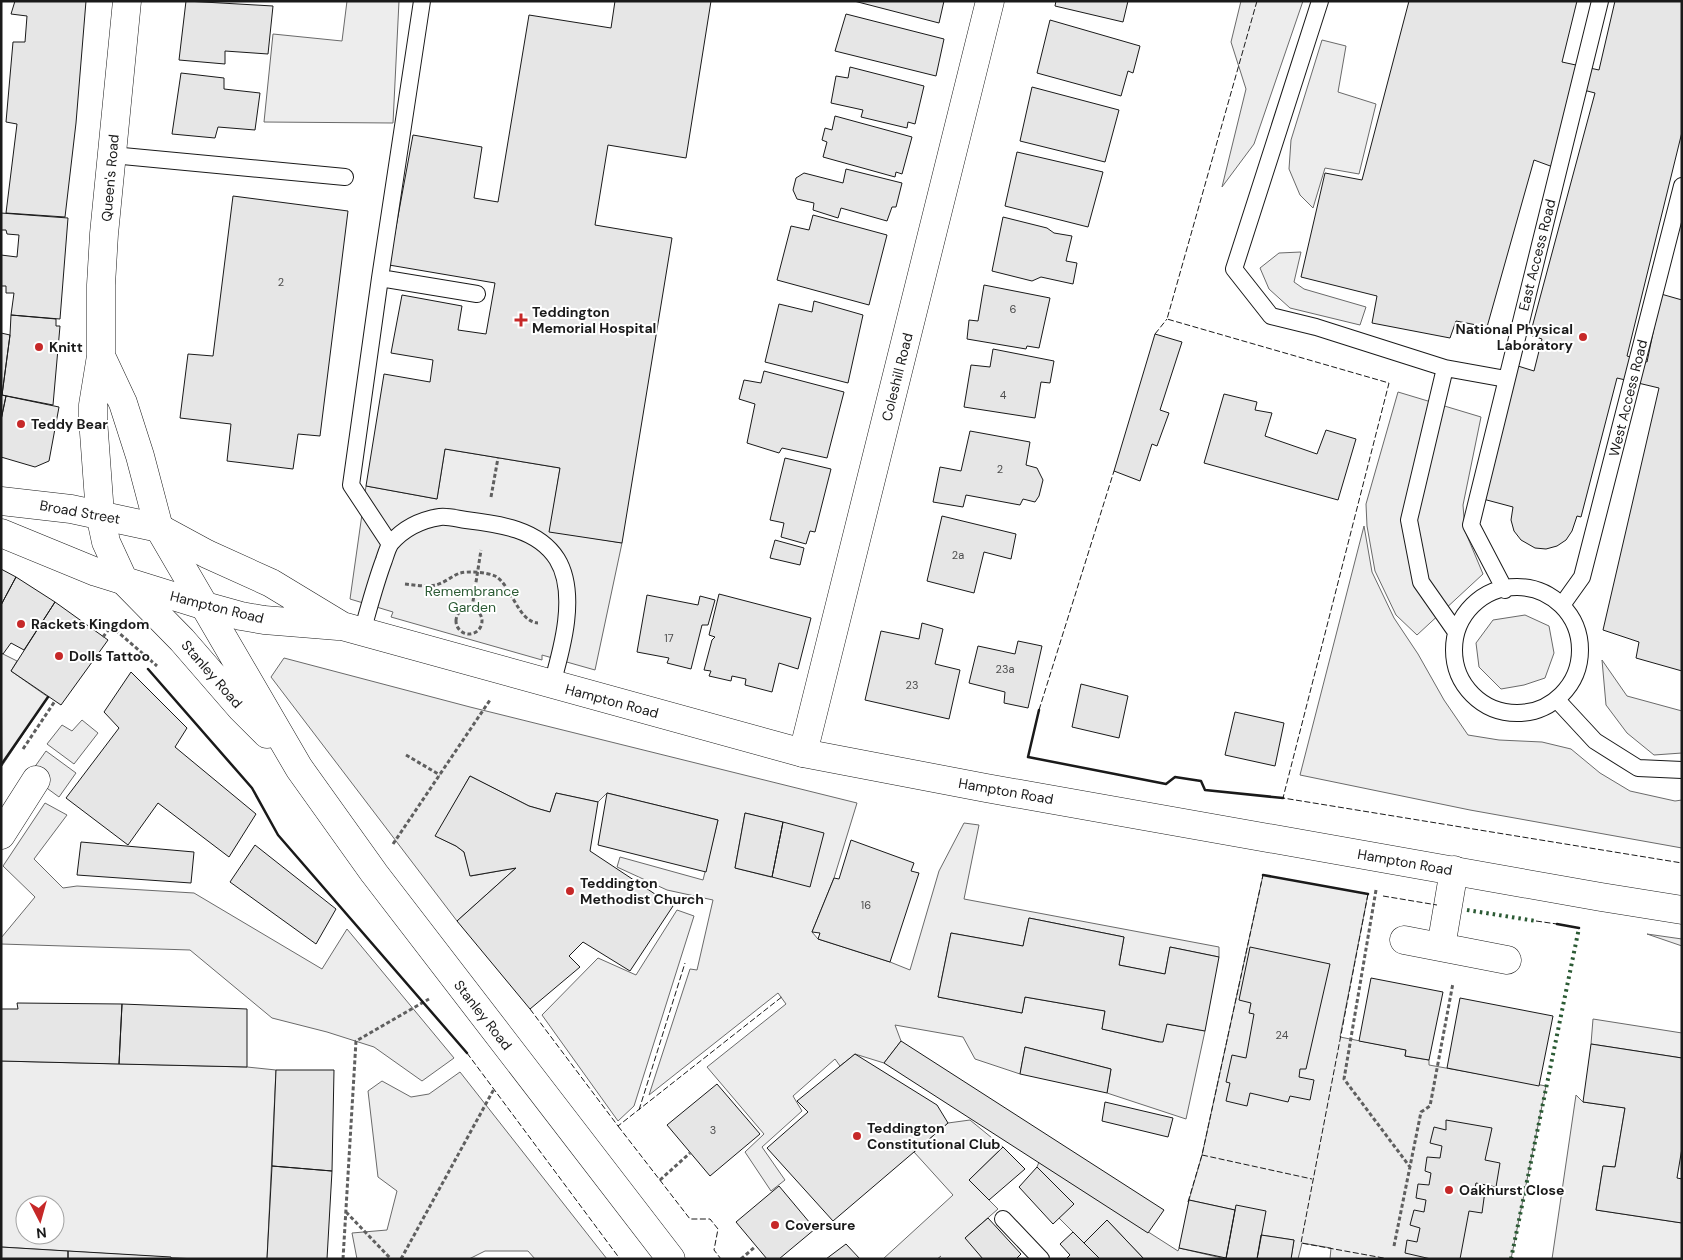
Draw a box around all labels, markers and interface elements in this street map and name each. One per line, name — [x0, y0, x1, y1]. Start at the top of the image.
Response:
street label: Queen's Road — [97, 134, 123, 222]
street label: East Access Road — [1514, 197, 1560, 313]
house number: 2 — [278, 275, 284, 289]
house number: 6 — [1010, 302, 1017, 316]
place label: Teddington Memorial Hospital — [532, 303, 656, 337]
marker: Teddington Memorial Hospital — [514, 313, 528, 327]
place label: National Physical Laboratory — [1456, 320, 1574, 354]
street label: Coleshill Road — [877, 331, 917, 423]
marker: National Physical Laboratory — [1577, 331, 1589, 343]
place label: Knitt — [49, 338, 83, 356]
street label: West Access Road — [1605, 338, 1651, 458]
marker: Knitt — [33, 341, 45, 353]
house number: 4 — [1000, 388, 1007, 402]
place label: Teddy Bear — [31, 415, 108, 433]
marker: Teddy Bear — [15, 418, 27, 430]
house number: 2 — [997, 462, 1003, 476]
street label: Broad Street — [38, 496, 122, 528]
house number: 2a — [952, 548, 964, 562]
park label: Remembrance Garden — [425, 582, 519, 616]
street label: Hampton Road — [168, 587, 266, 627]
place label: Rackets Kingdom — [31, 615, 149, 633]
marker: Rackets Kingdom — [15, 618, 27, 630]
house number: 17 — [664, 631, 674, 645]
street label: Stanley Road — [178, 636, 246, 712]
place label: Dolls Tattoo — [69, 647, 150, 665]
marker: Dolls Tattoo — [53, 650, 65, 662]
house number: 23a — [996, 662, 1014, 676]
house number: 23 — [906, 678, 918, 692]
street label: Hampton Road — [563, 680, 661, 722]
street label: Hampton Road — [957, 774, 1055, 808]
street label: Hampton Road — [1356, 845, 1454, 879]
place label: Teddington Methodist Church — [580, 874, 704, 908]
marker: Teddington Methodist Church — [564, 885, 576, 897]
house number: 16 — [861, 898, 871, 912]
street label: Stanley Road — [450, 976, 516, 1054]
house number: 24 — [1276, 1028, 1289, 1042]
place label: Teddington Constitutional Club — [867, 1119, 1001, 1153]
house number: 3 — [710, 1123, 716, 1137]
marker: Teddington Constitutional Club — [851, 1130, 863, 1142]
place label: Oakhurst Close — [1459, 1181, 1564, 1199]
marker: Oakhurst Close — [1443, 1184, 1455, 1196]
north arrow — [15, 1195, 65, 1245]
place label: Coversure — [785, 1216, 855, 1234]
marker: Coversure — [769, 1219, 781, 1231]
text: N — [35, 1223, 47, 1242]

